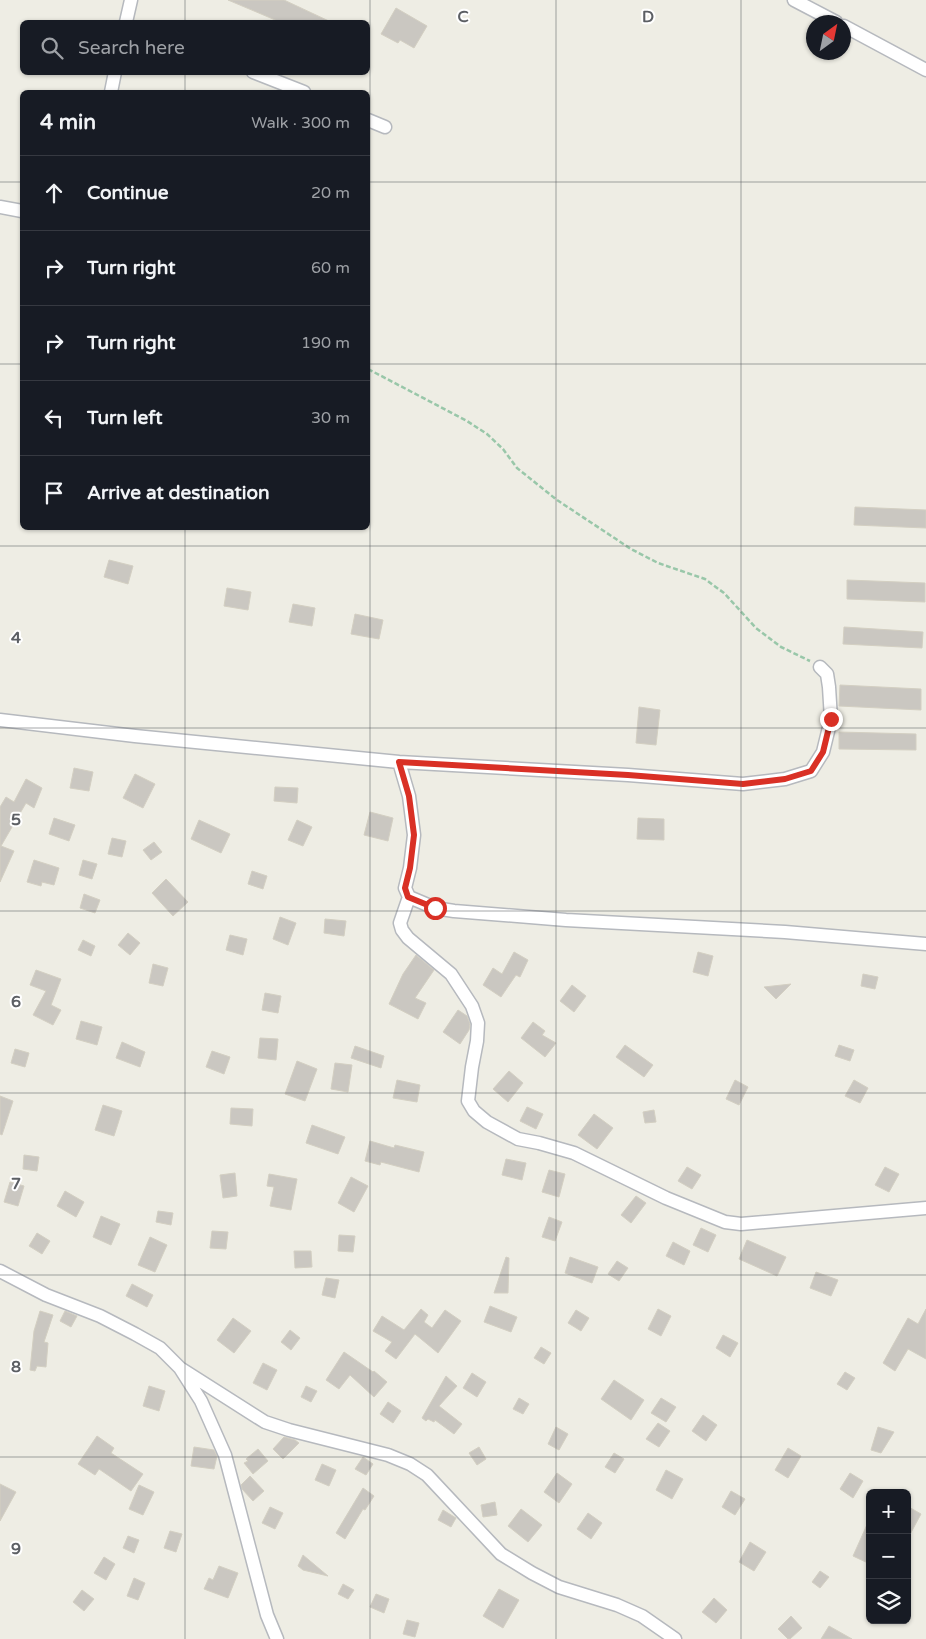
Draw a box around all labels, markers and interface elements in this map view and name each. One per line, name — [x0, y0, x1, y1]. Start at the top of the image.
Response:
text: C — [457, 7, 469, 27]
text: D — [642, 7, 654, 27]
north arrow — [806, 15, 851, 60]
search box — [20, 20, 370, 75]
icon: search — [38, 34, 66, 62]
text: Search here — [78, 37, 185, 59]
text: 4 min — [40, 110, 96, 135]
text: Walk · 300 m — [251, 113, 350, 133]
icon: ahead — [40, 179, 68, 207]
text: Continue — [87, 182, 169, 204]
text: 20 m — [311, 183, 350, 203]
icon: right — [40, 254, 68, 282]
text: Turn right — [87, 257, 175, 279]
text: 60 m — [311, 258, 350, 278]
icon: right — [40, 329, 68, 357]
text: Turn right — [87, 332, 175, 354]
text: 190 m — [301, 333, 350, 353]
icon: left — [40, 404, 68, 432]
text: Turn left — [87, 407, 163, 429]
text: 30 m — [311, 408, 350, 428]
icon: arrive — [40, 479, 68, 507]
text: Arrive at destination — [87, 482, 270, 504]
text: 4 — [11, 628, 21, 648]
route end — [820, 708, 843, 731]
text: 5 — [11, 810, 21, 830]
route start — [424, 897, 447, 920]
text: 6 — [11, 992, 21, 1012]
text: 7 — [11, 1174, 21, 1194]
text: 8 — [11, 1357, 21, 1377]
map controls — [866, 1489, 911, 1624]
button: + — [866, 1489, 911, 1534]
button: − — [866, 1534, 911, 1579]
text: 9 — [11, 1539, 21, 1559]
button: layers — [866, 1579, 911, 1624]

